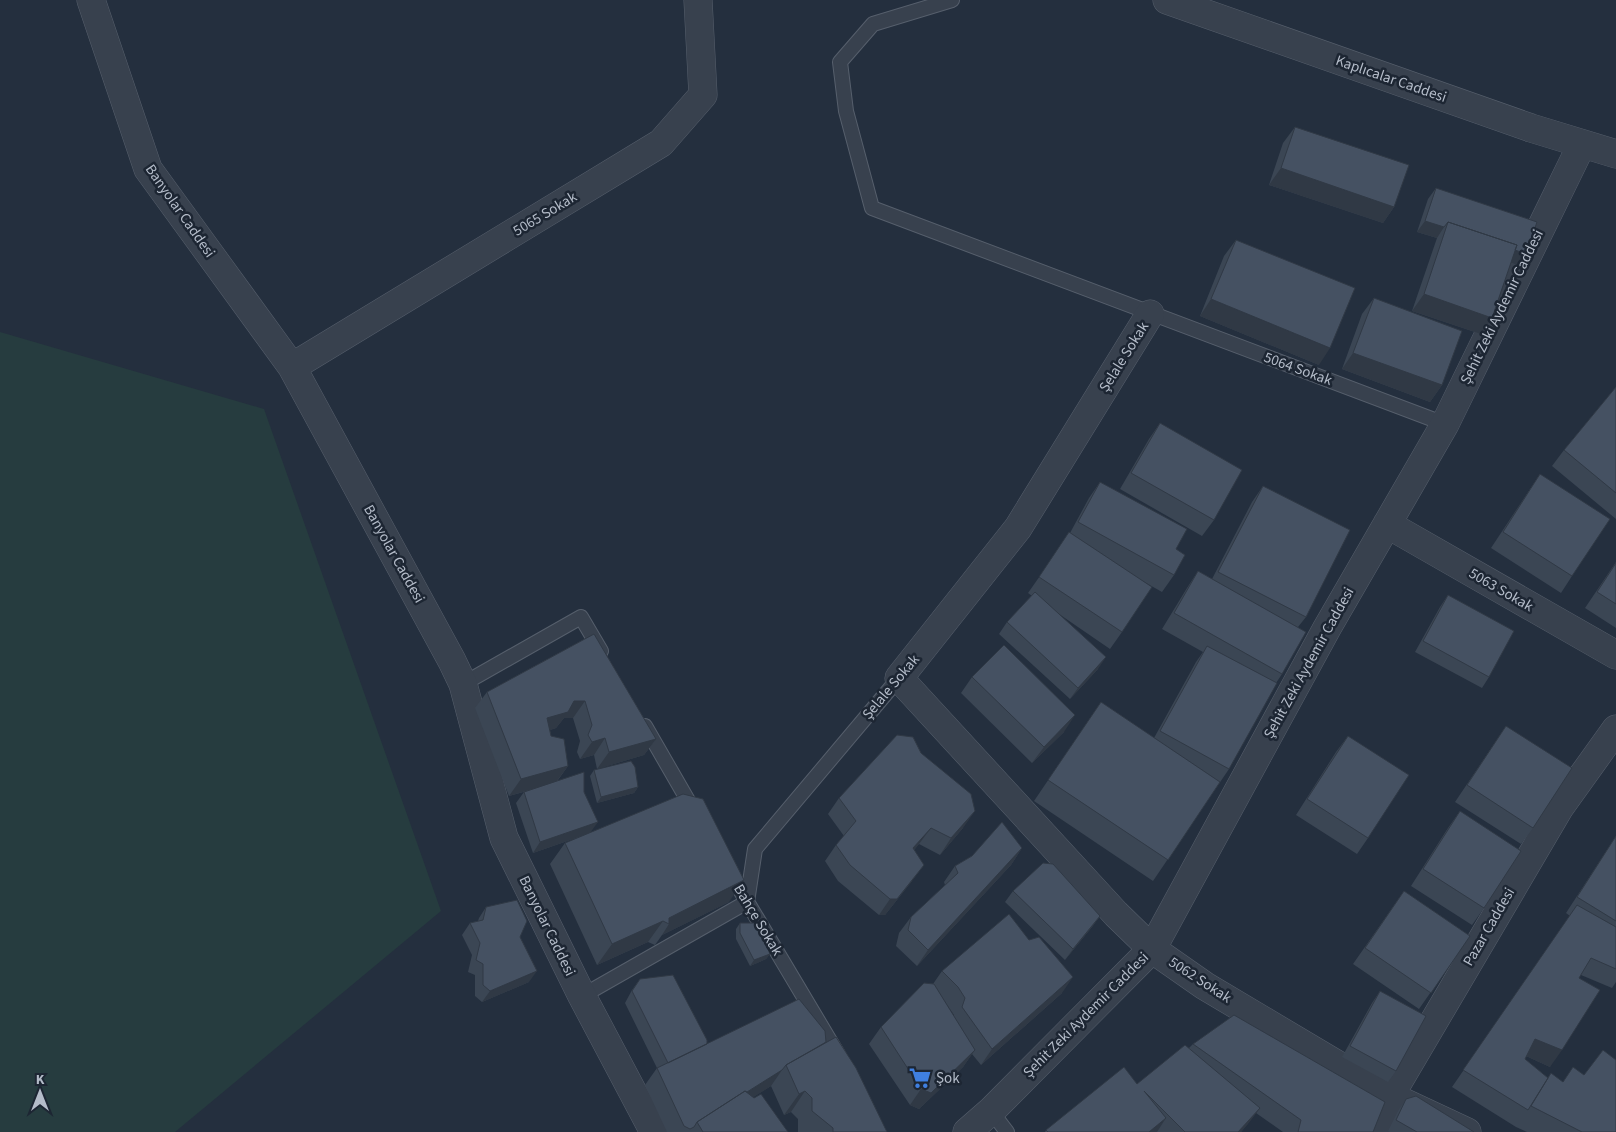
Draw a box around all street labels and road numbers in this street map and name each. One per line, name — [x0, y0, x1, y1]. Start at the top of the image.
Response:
street label: Kaplıcalar Caddesi — [1333, 50, 1449, 108]
street label: Banyolar Caddesi — [140, 160, 220, 262]
street label: 5065 Sokak — [509, 186, 581, 241]
street label: Şehit Zeki Aydemir Caddesi — [1455, 226, 1549, 388]
street label: Şelale Sokak — [1094, 317, 1154, 396]
street label: 5064 Sokak — [1261, 347, 1336, 391]
street label: Banyolar Caddesi — [358, 501, 430, 607]
street label: 5063 Sokak — [1465, 563, 1538, 617]
street label: Şehit Zeki Aydemir Caddesi — [1259, 584, 1359, 742]
street label: Şelale Sokak — [857, 649, 925, 724]
street label: Banyolar Caddesi — [514, 872, 580, 980]
street label: Bahçe Sokak — [728, 880, 788, 960]
street label: Pazar Caddesi — [1458, 884, 1520, 970]
street label: Şehit Zeki Aydemir Caddesi — [1018, 947, 1154, 1083]
street label: 5062 Sokak — [1164, 952, 1236, 1009]

